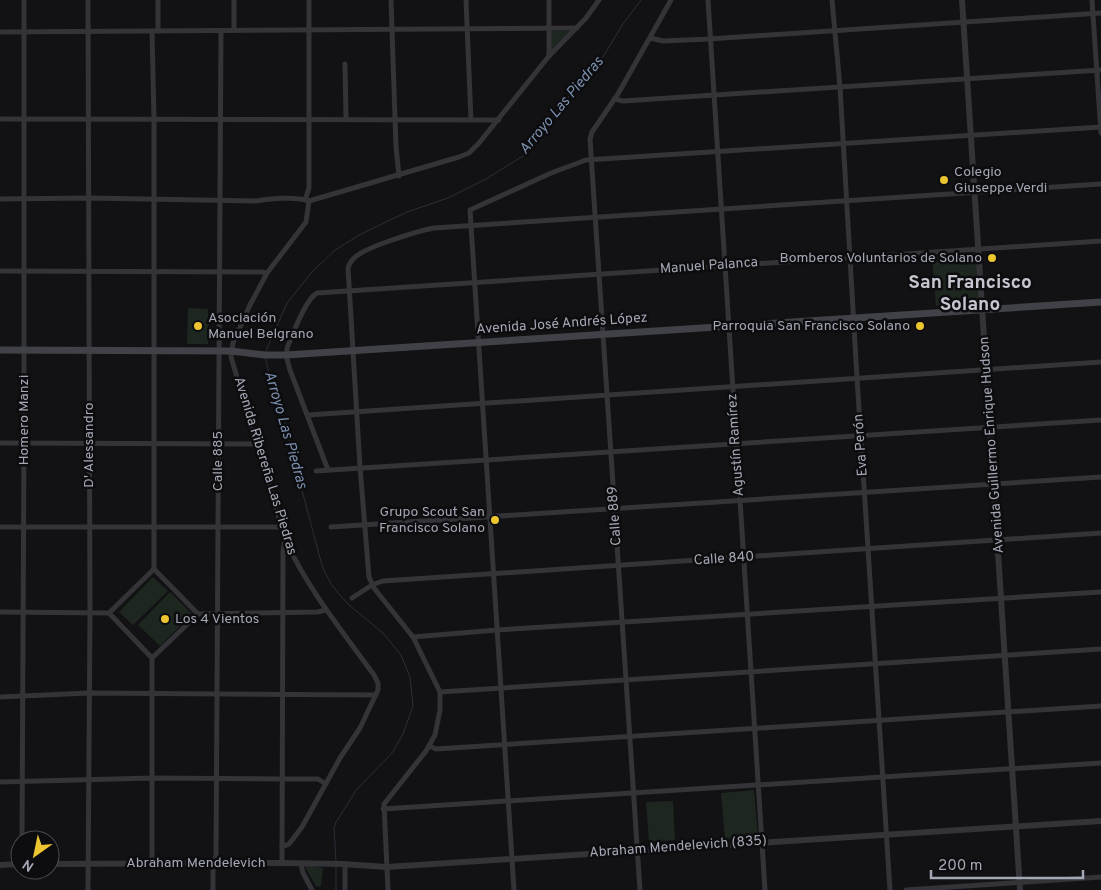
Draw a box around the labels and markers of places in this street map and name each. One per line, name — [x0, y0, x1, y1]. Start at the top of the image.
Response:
place label: Colegio Giuseppe Verdi — [954, 164, 1047, 197]
marker: Colegio Giuseppe Verdi — [938, 174, 950, 186]
place label: Bomberos Voluntarios de Solano — [779, 250, 982, 267]
marker: Bomberos Voluntarios de Solano — [986, 252, 998, 264]
place label: Asociación Manuel Belgrano — [208, 310, 314, 343]
place label: Parroquia San Francisco Solano — [712, 318, 910, 335]
marker: Asociación Manuel Belgrano — [192, 320, 204, 332]
marker: Parroquia San Francisco Solano — [914, 320, 926, 332]
place label: Grupo Scout San Francisco Solano — [379, 504, 485, 537]
marker: Grupo Scout San Francisco Solano — [489, 514, 501, 526]
place label: Los 4 Vientos — [175, 611, 259, 628]
marker: Los 4 Vientos — [159, 613, 171, 625]

